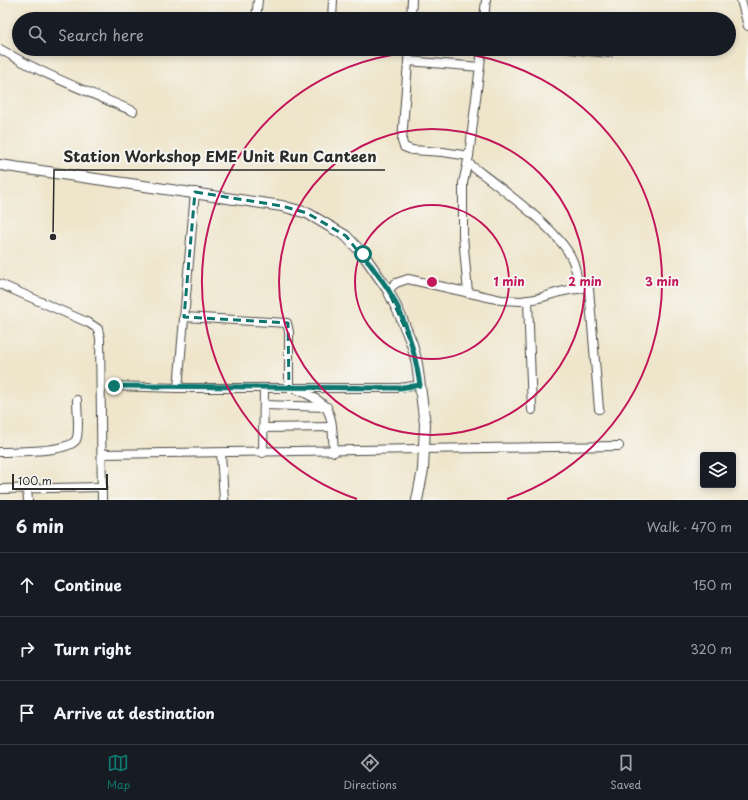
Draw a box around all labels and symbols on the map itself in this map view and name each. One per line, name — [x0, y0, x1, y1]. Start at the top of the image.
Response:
callout: Station Workshop EME Unit Run Canteen — [54, 143, 385, 170]
text: Station Workshop EME Unit Run Canteen — [63, 144, 377, 167]
route start — [354, 245, 372, 263]
text: 1 min — [493, 272, 525, 290]
text: 2 min — [568, 272, 602, 290]
text: 3 min — [645, 272, 679, 290]
centre of rings — [425, 275, 439, 289]
route end — [105, 377, 123, 395]
scale bar — [12, 472, 108, 491]

